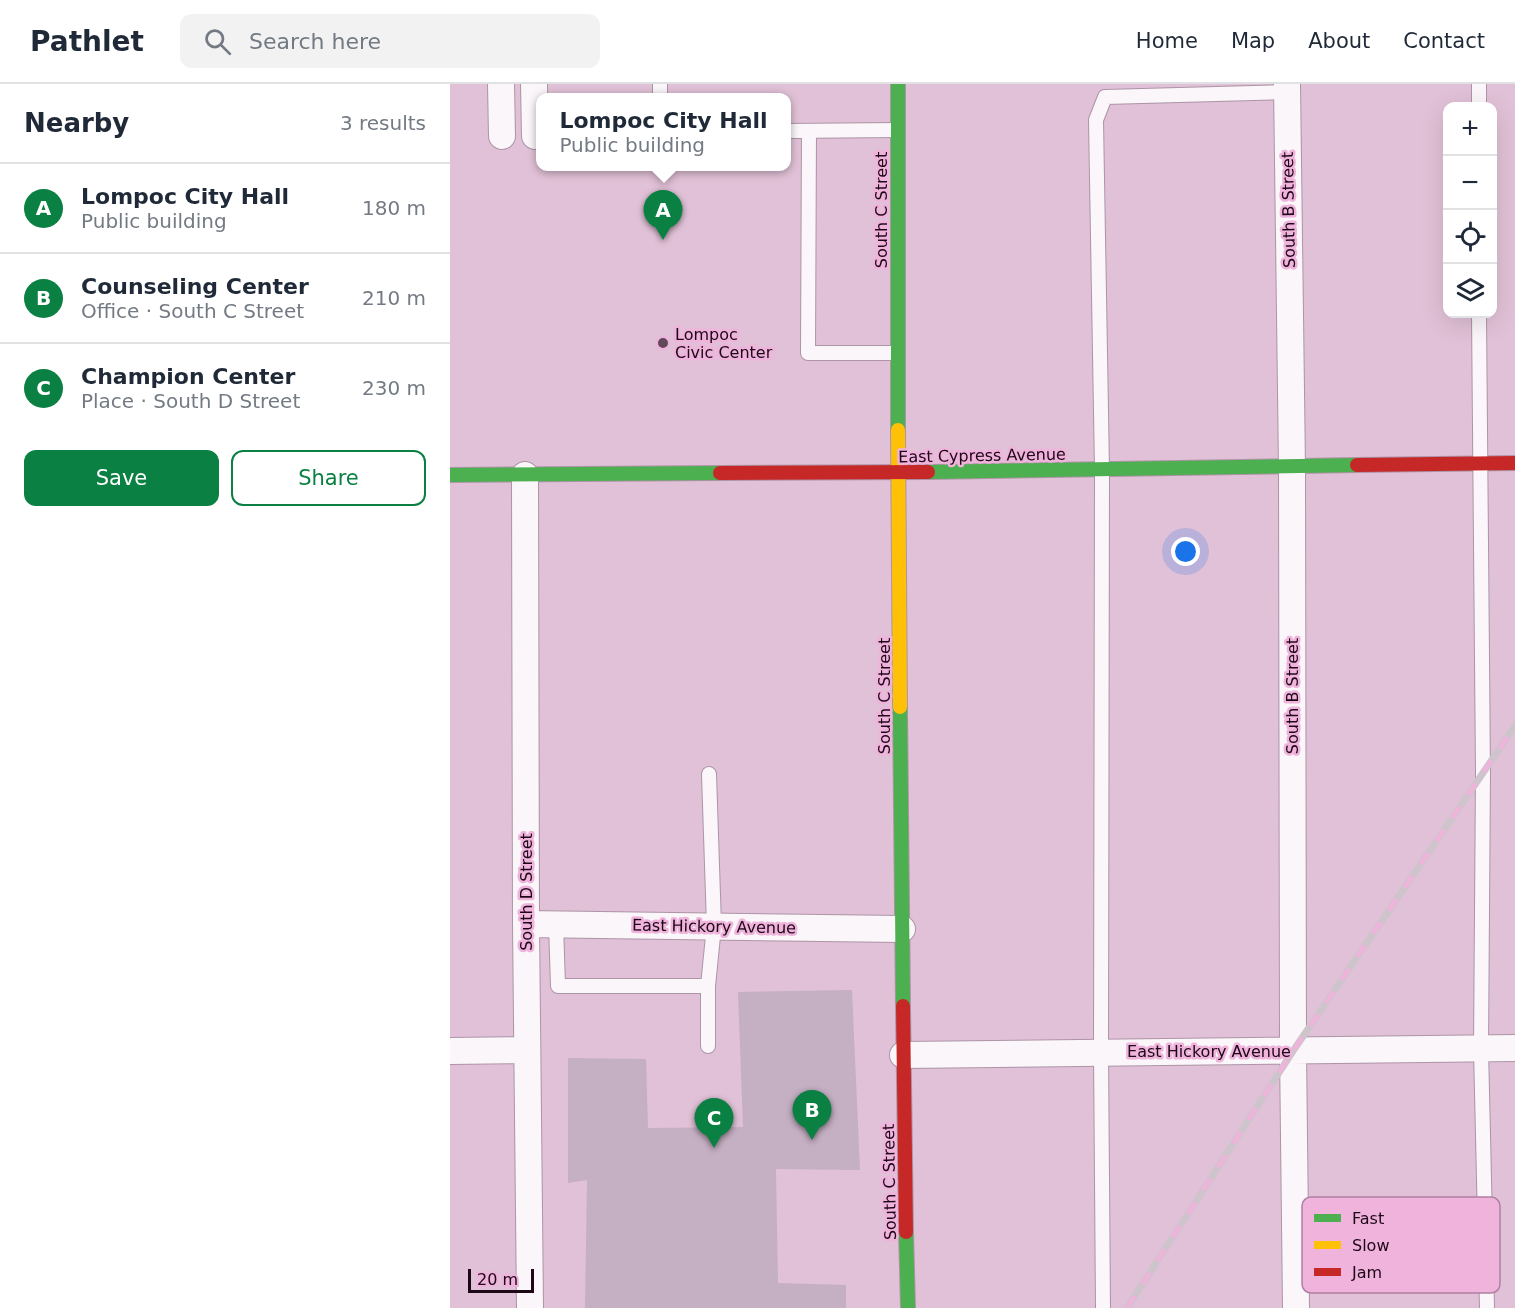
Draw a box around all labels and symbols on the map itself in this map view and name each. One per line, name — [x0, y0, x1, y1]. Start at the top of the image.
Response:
street label: South C Street — [872, 152, 891, 268]
street label: South B Street — [1278, 152, 1299, 268]
pin: A — [644, 190, 682, 240]
place label: Lompoc Civic Center — [675, 325, 773, 362]
marker: Lompoc Civic Center — [656, 336, 670, 350]
street label: East Cypress Avenue — [898, 445, 1066, 466]
your location — [1171, 537, 1200, 566]
street label: South C Street — [875, 638, 894, 754]
street label: South B Street — [1283, 638, 1302, 754]
street label: South D Street — [517, 833, 536, 951]
street label: East Hickory Avenue — [632, 916, 796, 937]
street label: East Hickory Avenue — [1127, 1042, 1291, 1061]
pin: B — [792, 1090, 832, 1140]
pin: C — [694, 1098, 734, 1148]
street label: South C Street — [879, 1124, 900, 1240]
legend — [1302, 1197, 1500, 1293]
text: Fast — [1352, 1209, 1384, 1228]
text: Slow — [1352, 1236, 1389, 1255]
text: Jam — [1351, 1263, 1382, 1282]
scale bar — [468, 1266, 534, 1294]

